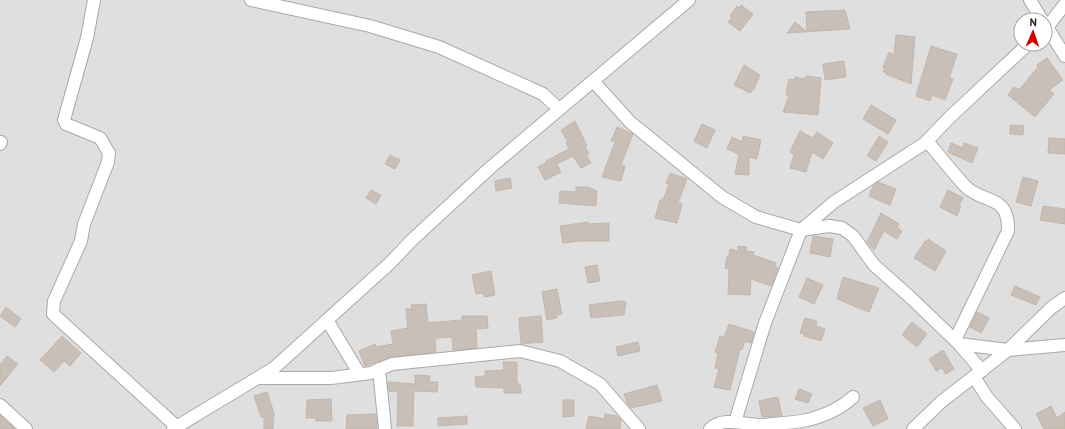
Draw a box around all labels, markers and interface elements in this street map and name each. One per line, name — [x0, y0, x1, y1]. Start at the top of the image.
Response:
north arrow — [1013, 12, 1053, 52]
text: N — [1029, 15, 1037, 29]

